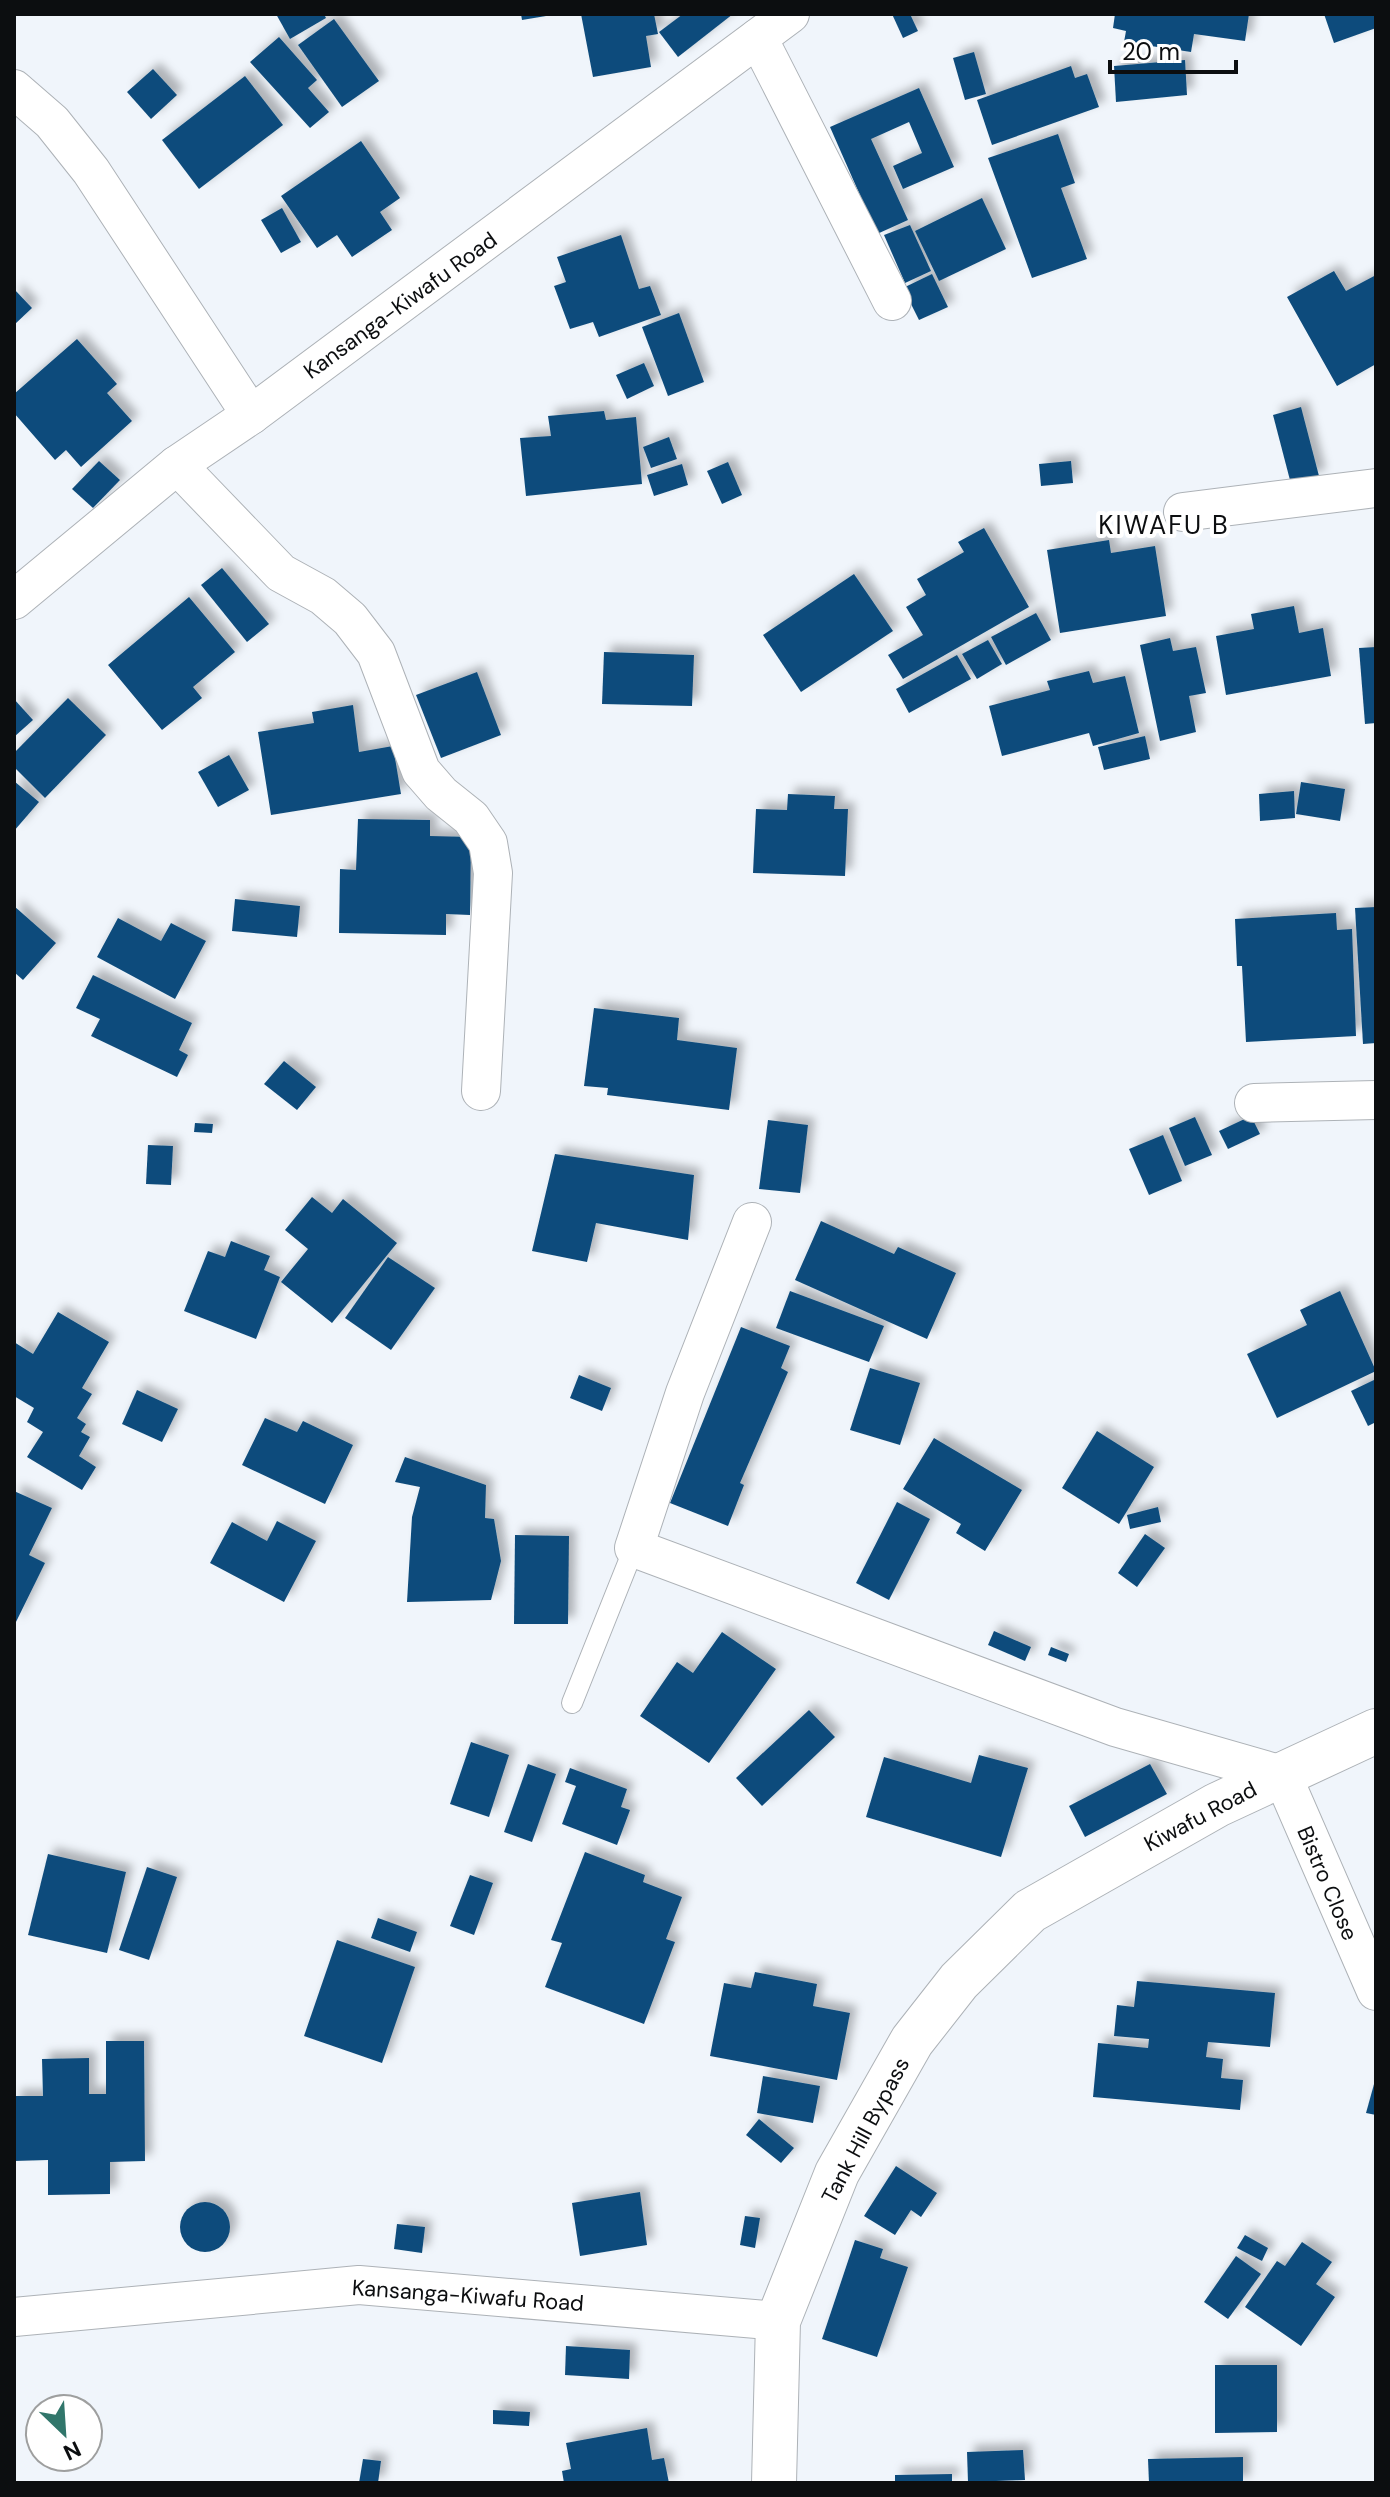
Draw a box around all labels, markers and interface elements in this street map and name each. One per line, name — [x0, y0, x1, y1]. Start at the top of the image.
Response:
scale bar — [1110, 24, 1236, 74]
text: 20 m — [1122, 36, 1180, 67]
street label: Kansanga-Kiwafu Road — [298, 225, 503, 385]
district label: KIWAFU B — [1098, 508, 1230, 542]
street label: Kiwafu Road — [1139, 1775, 1262, 1858]
street label: Bistro Close — [1290, 1822, 1365, 1945]
street label: Tank Hill Bypass — [815, 2052, 916, 2208]
street label: Kansanga-Kiwafu Road — [351, 2273, 585, 2318]
north arrow — [24, 2393, 104, 2473]
text: N — [59, 2434, 86, 2467]

